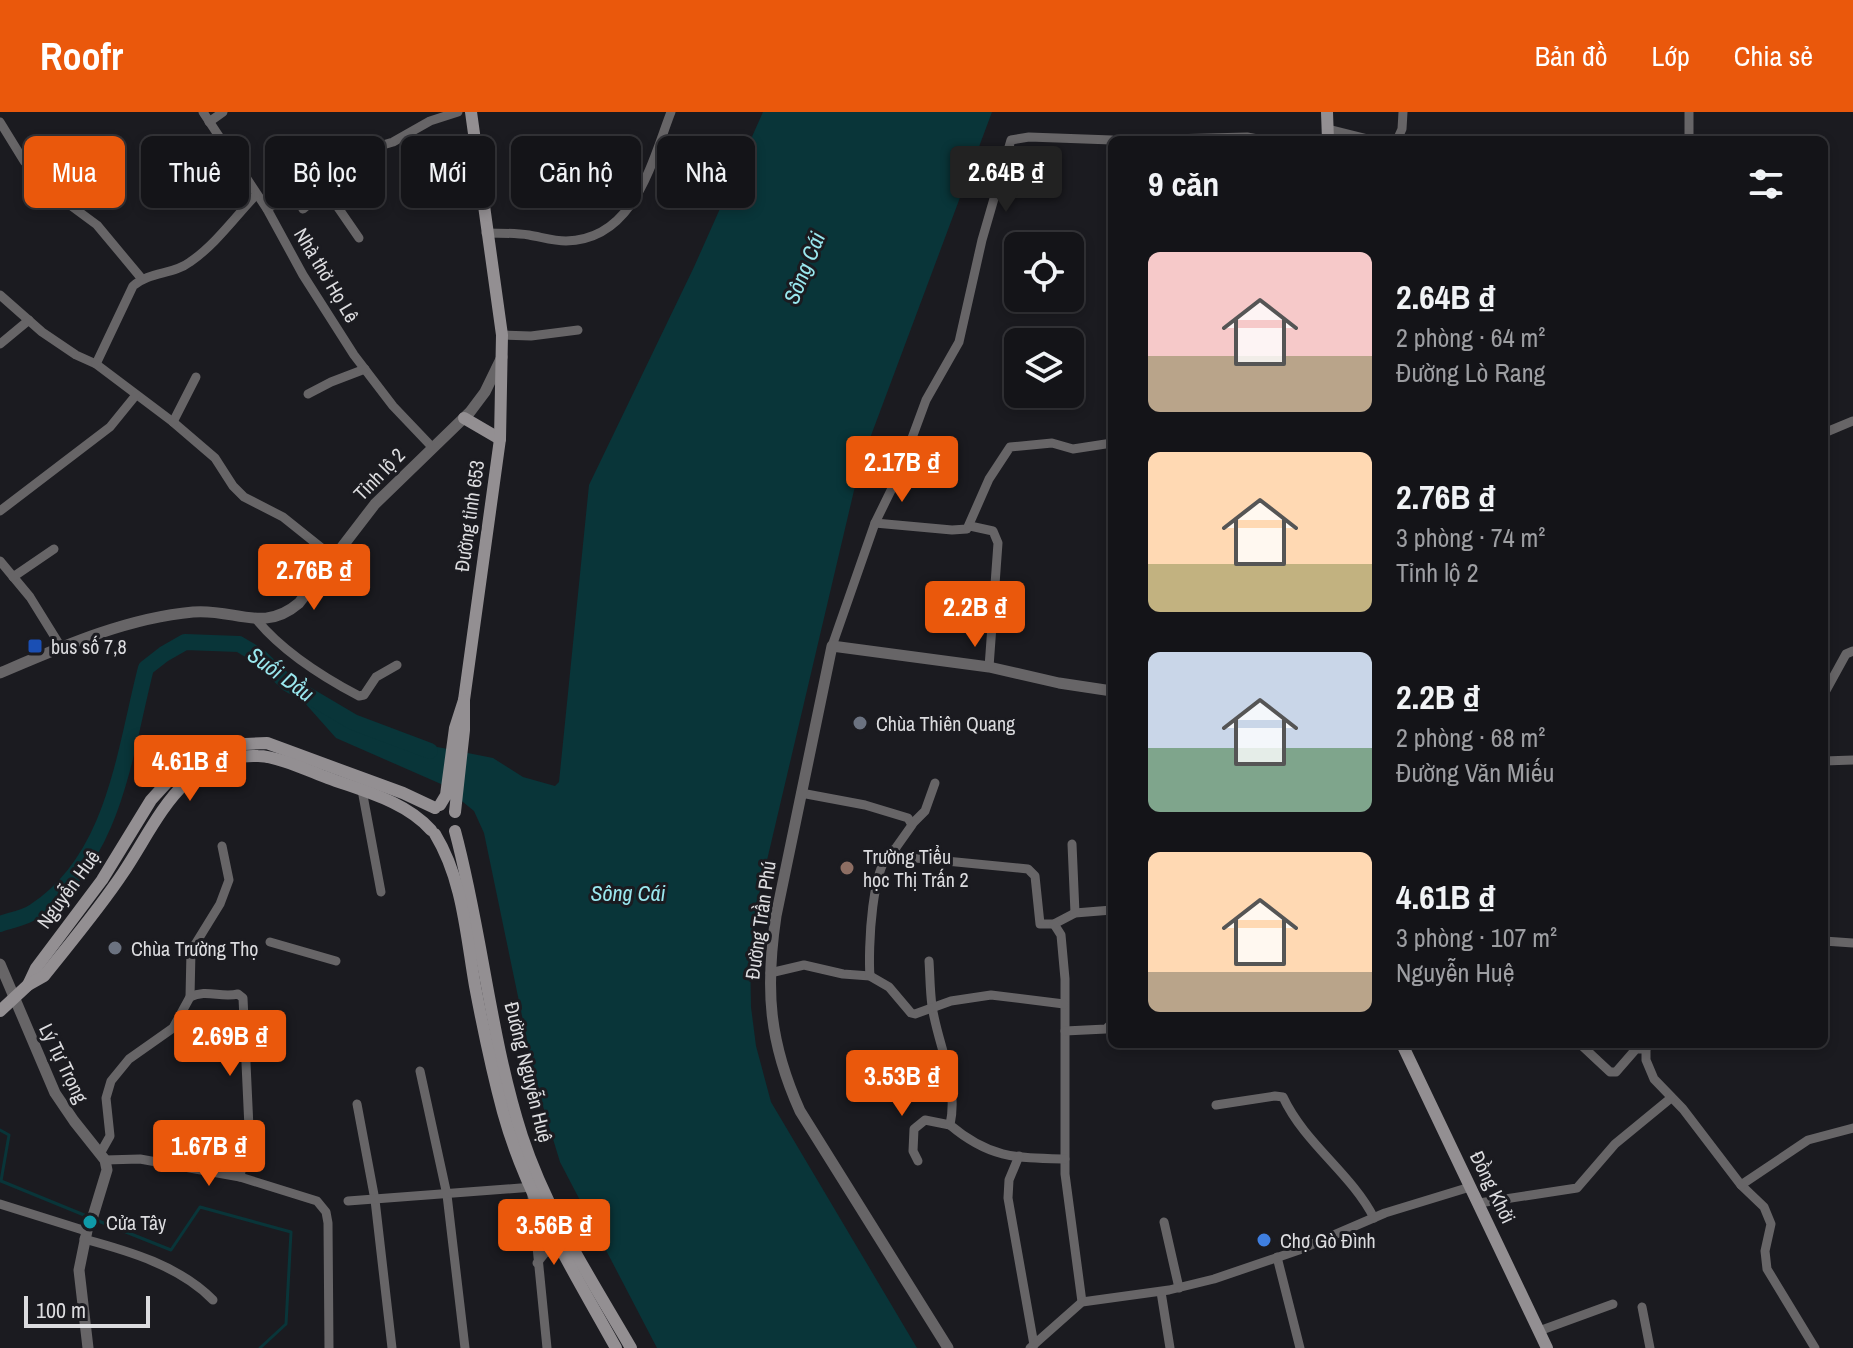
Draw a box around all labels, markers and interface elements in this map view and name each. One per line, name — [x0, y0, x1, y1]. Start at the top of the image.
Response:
text: Roofr — [40, 31, 123, 82]
text: Bản đồ — [1535, 37, 1608, 75]
text: Lớp — [1652, 37, 1690, 75]
text: Chia sẻ — [1734, 37, 1813, 75]
chip: Mua — [24, 136, 125, 208]
chip: Thuê — [141, 136, 249, 208]
chip: Bộ lọc — [265, 136, 385, 208]
chip: Mới — [401, 136, 495, 208]
chip: Căn hộ — [511, 136, 641, 208]
chip: Nhà — [657, 136, 755, 208]
pin: 2.64B ₫ — [932, 146, 1080, 214]
text: 2.64B ₫ — [968, 154, 1044, 189]
text: 9 căn — [1148, 161, 1219, 207]
icon: filters — [1744, 162, 1788, 206]
street label: Nhà thờ Họ Lê — [288, 223, 366, 327]
water label: Sông Cái — [776, 228, 832, 308]
map controls — [1004, 232, 1084, 408]
button: locate — [1004, 232, 1084, 312]
text: 2.64B ₫ — [1396, 274, 1495, 320]
icon: home — [1212, 284, 1308, 380]
text: 2 phòng · 64 m² — [1396, 320, 1545, 355]
button: layers — [1004, 328, 1084, 408]
text: Đường Lò Rang — [1396, 355, 1545, 390]
pin: 2.17B ₫ — [828, 436, 976, 504]
street label: Tỉnh lộ 2 — [347, 442, 411, 506]
text: 2.17B ₫ — [864, 444, 940, 479]
street label: Đường tỉnh 653 — [448, 459, 490, 573]
text: 2.76B ₫ — [1396, 474, 1495, 520]
icon: home — [1212, 484, 1308, 580]
text: 3 phòng · 74 m² — [1396, 520, 1545, 555]
pin: 2.76B ₫ — [240, 544, 388, 612]
text: 2.76B ₫ — [276, 552, 352, 587]
text: Tỉnh lộ 2 — [1396, 555, 1479, 590]
pin: 2.2B ₫ — [910, 581, 1040, 649]
text: 2.2B ₫ — [943, 589, 1007, 624]
place label: bus số 7,8 — [51, 633, 127, 660]
marker: bus số 7,8 — [26, 637, 44, 655]
water label: Suối Dầu — [242, 640, 320, 708]
text: 2.2B ₫ — [1396, 674, 1480, 720]
icon: home — [1212, 684, 1308, 780]
place label: Chùa Thiên Quang — [876, 710, 1015, 737]
marker: Chùa Thiên Quang — [851, 714, 869, 732]
text: 2 phòng · 68 m² — [1396, 720, 1545, 755]
pin: 4.61B ₫ — [116, 735, 264, 803]
text: 4.61B ₫ — [152, 743, 228, 778]
text: Đường Văn Miếu — [1396, 755, 1554, 790]
place label: Trường Tiểu học Thị Trấn 2 — [863, 843, 969, 893]
street label: Nguyễn Huệ — [30, 844, 106, 934]
street label: Đường Trần Phú — [738, 859, 782, 981]
marker: Trường Tiểu học Thị Trấn 2 — [838, 859, 856, 877]
text: 4.61B ₫ — [1396, 874, 1495, 920]
water label: Sông Cái — [590, 878, 666, 908]
icon: home — [1212, 884, 1308, 980]
text: 3 phòng · 107 m² — [1396, 920, 1557, 955]
place label: Chùa Trường Thọ — [131, 935, 258, 962]
marker: Chùa Trường Thọ — [106, 939, 124, 957]
text: Nguyễn Huệ — [1396, 955, 1515, 990]
street label: Đường Nguyễn Huệ — [498, 999, 560, 1145]
pin: 2.69B ₫ — [156, 1010, 304, 1078]
text: 2.69B ₫ — [192, 1018, 268, 1053]
street label: Lý Tự Trọng — [33, 1019, 95, 1107]
pin: 3.53B ₫ — [828, 1050, 976, 1118]
text: 3.53B ₫ — [864, 1058, 940, 1093]
pin: 1.67B ₫ — [135, 1120, 283, 1188]
text: 1.67B ₫ — [171, 1128, 247, 1163]
street label: Đồng Khởi — [1464, 1146, 1522, 1228]
pin: 3.56B ₫ — [480, 1199, 628, 1267]
text: 3.56B ₫ — [516, 1207, 592, 1242]
place label: Cửa Tây — [106, 1209, 167, 1236]
marker: Cửa Tây — [81, 1213, 99, 1231]
place label: Chợ Gò Đình — [1280, 1227, 1376, 1254]
marker: Chợ Gò Đình — [1255, 1231, 1273, 1249]
scale bar — [24, 1292, 150, 1328]
text: 100 m — [36, 1295, 86, 1325]

